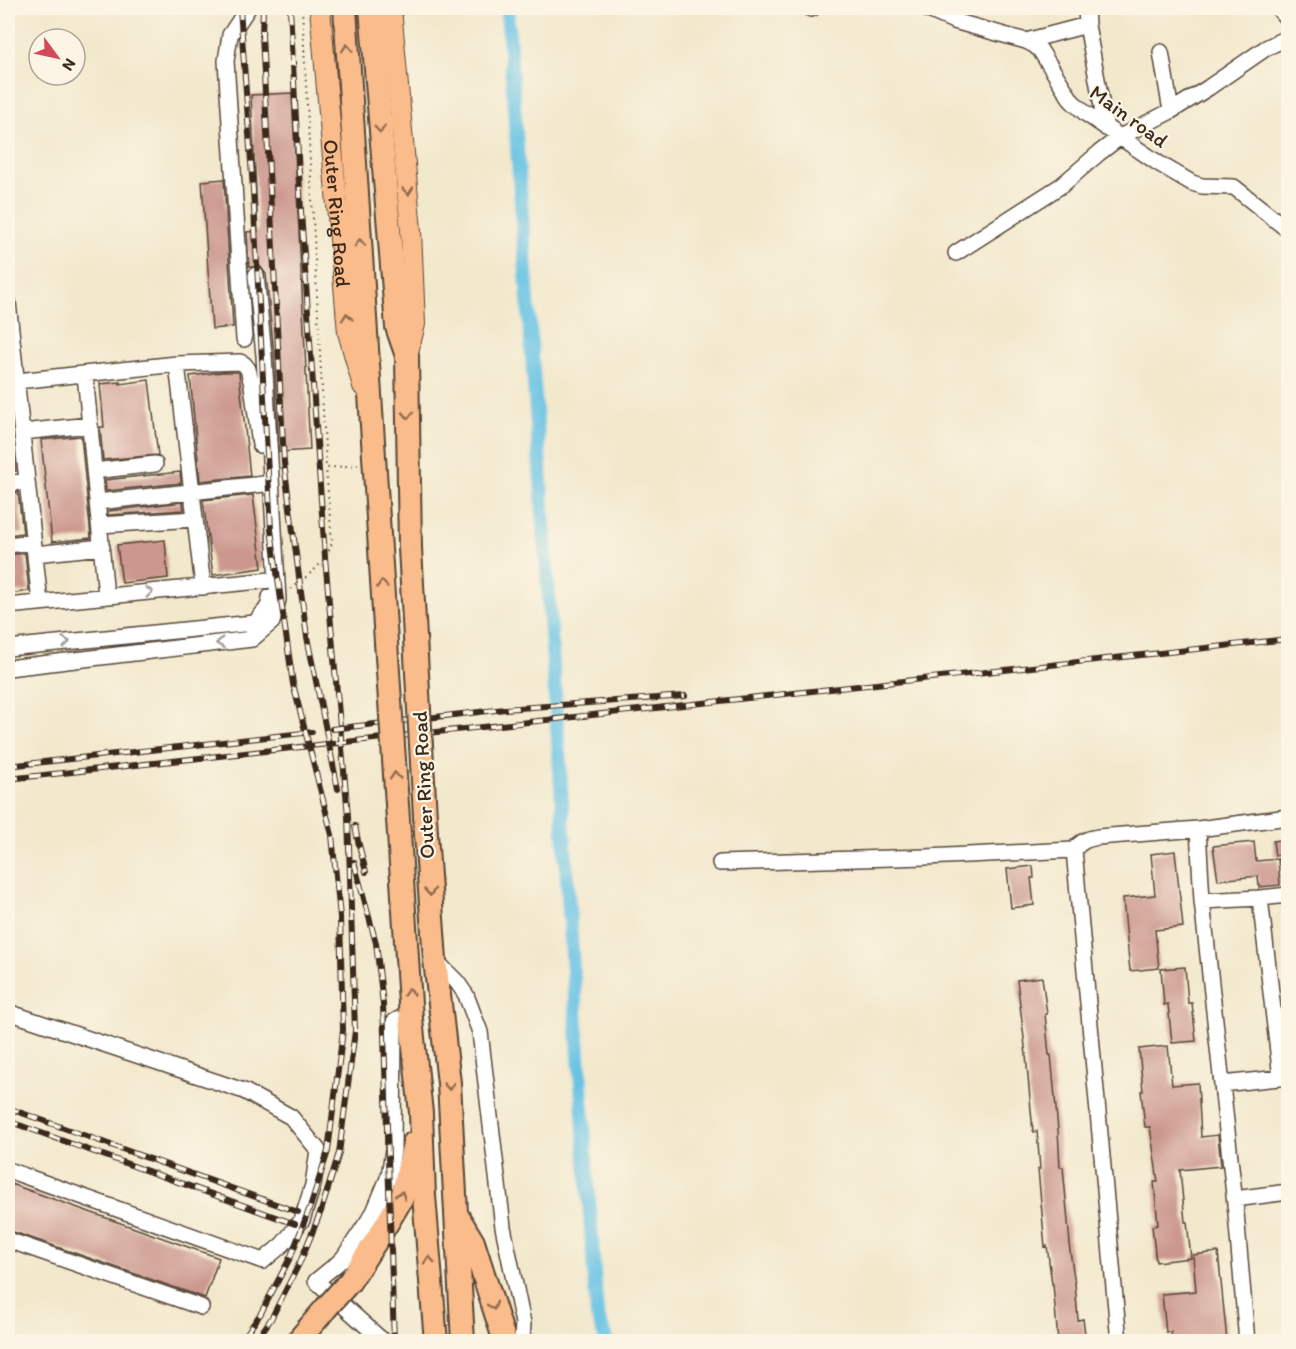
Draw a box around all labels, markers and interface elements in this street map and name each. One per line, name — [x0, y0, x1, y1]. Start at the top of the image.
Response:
north arrow — [27, 27, 87, 87]
one-way arrow — [341, 44, 354, 53]
text: N — [58, 55, 80, 75]
street label: Main road — [1085, 79, 1173, 153]
one-way arrow — [373, 124, 386, 133]
street label: Outer Ring Road — [319, 138, 357, 288]
one-way arrow — [401, 187, 414, 196]
one-way arrow — [354, 238, 367, 247]
one-way arrow — [341, 313, 354, 322]
one-way arrow — [402, 410, 414, 419]
one-way arrow — [376, 579, 389, 588]
one-way arrow — [145, 586, 154, 599]
one-way arrow — [61, 636, 70, 649]
one-way arrow — [216, 637, 225, 649]
street label: Outer Ring Road — [407, 710, 439, 860]
one-way arrow — [389, 771, 402, 780]
one-way arrow — [423, 888, 436, 897]
one-way arrow — [403, 987, 416, 996]
one-way arrow — [442, 1082, 455, 1091]
one-way arrow — [394, 1190, 406, 1200]
one-way arrow — [423, 1255, 436, 1264]
one-way arrow — [486, 1300, 499, 1311]

